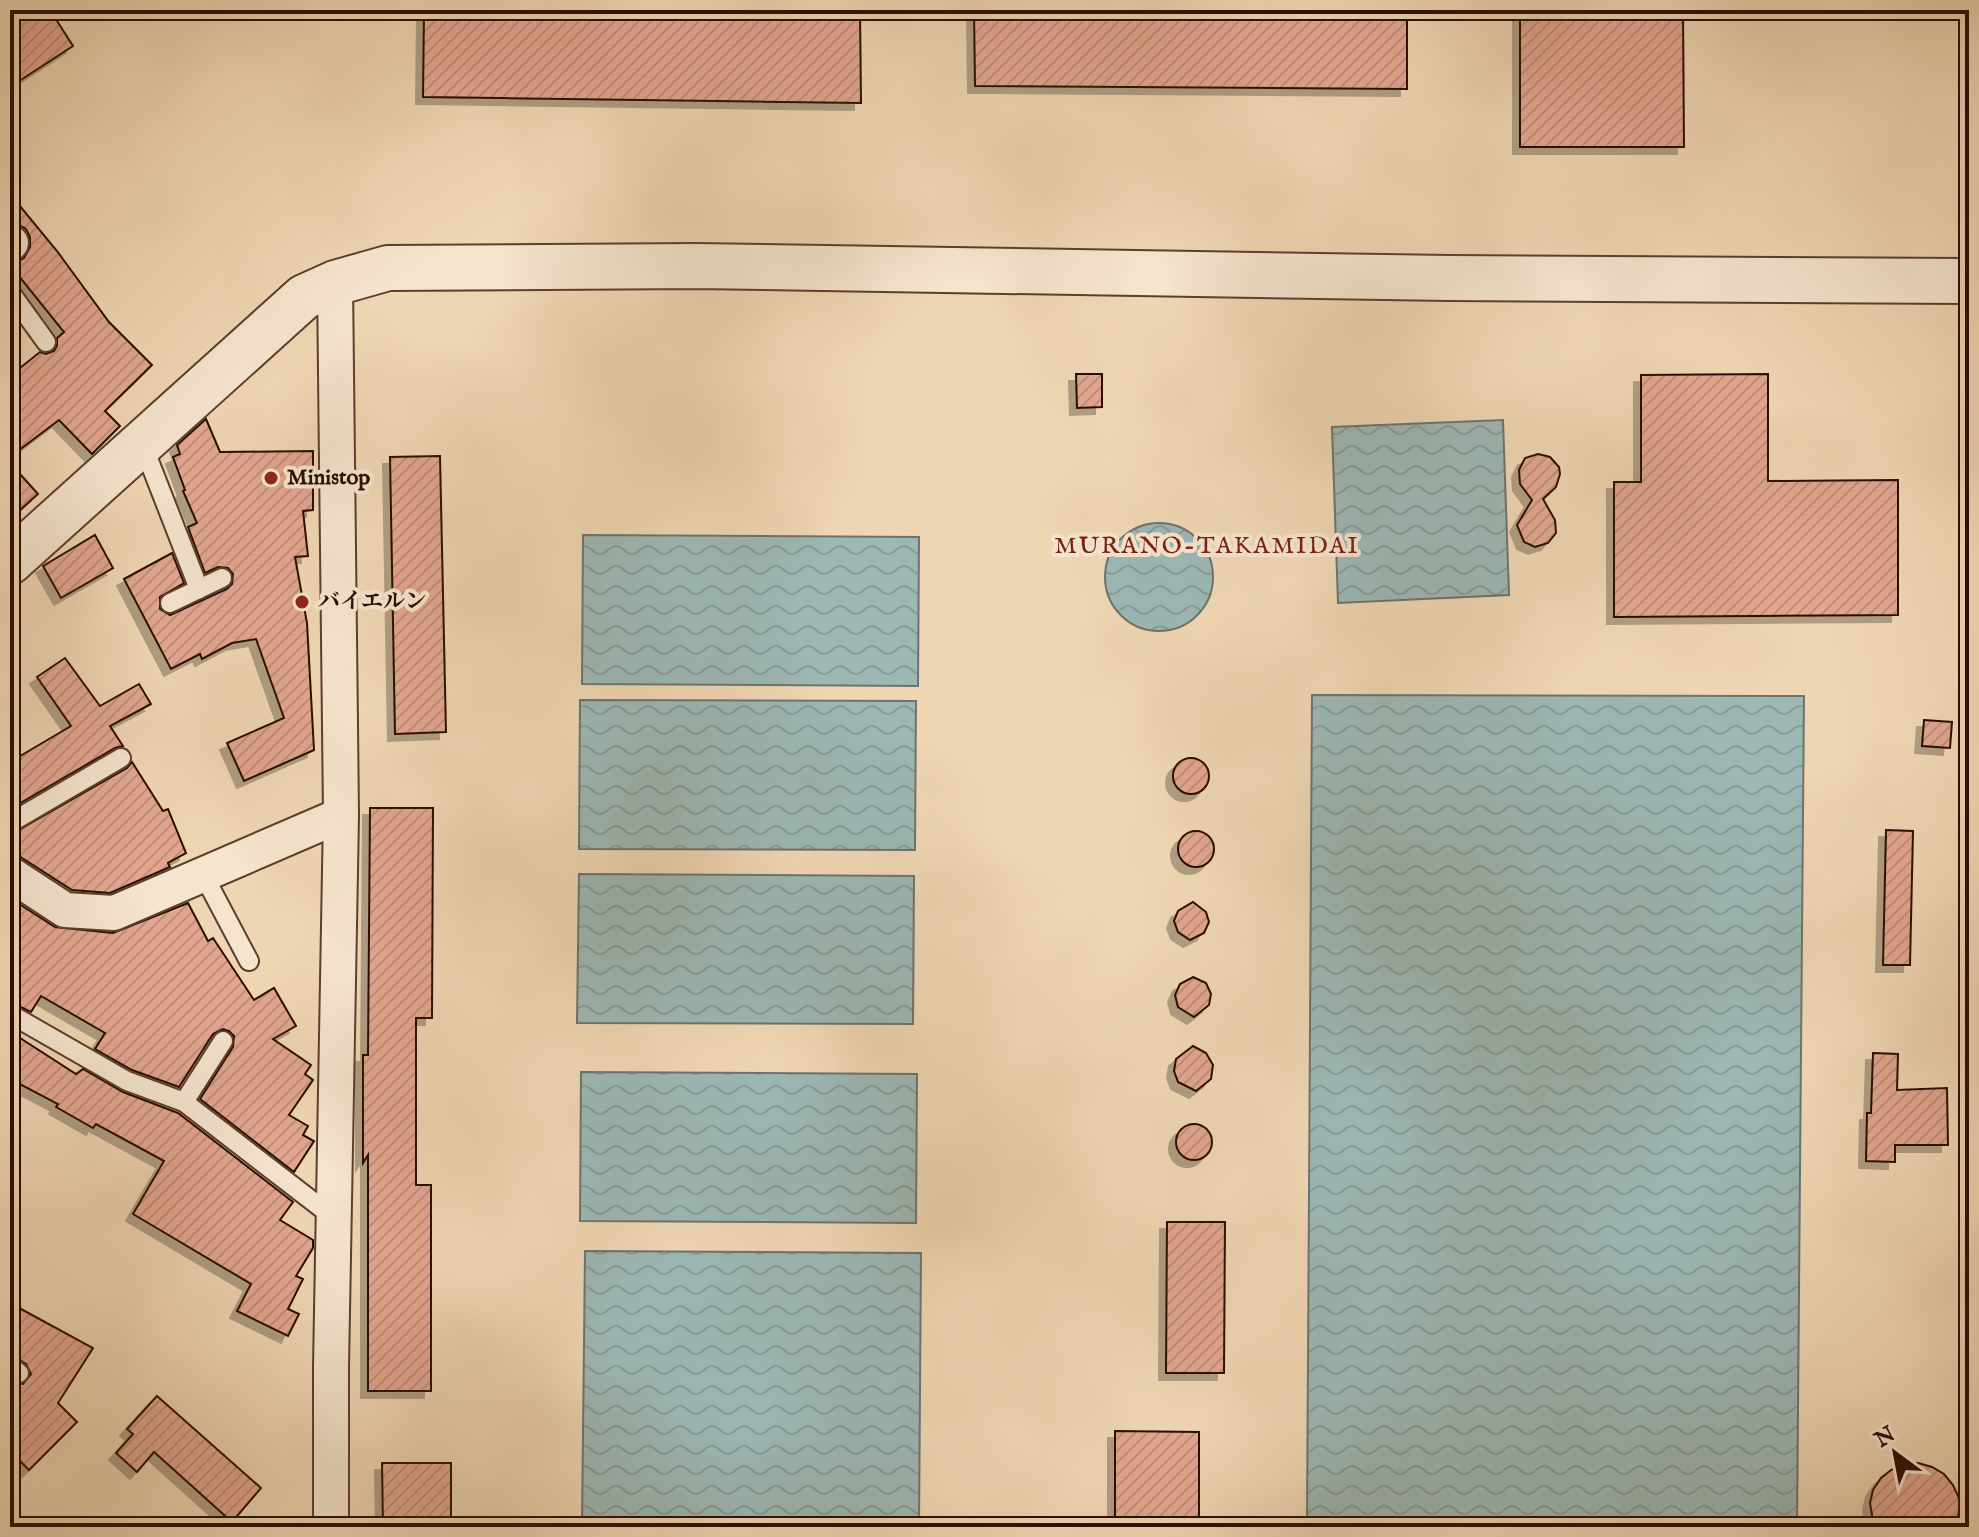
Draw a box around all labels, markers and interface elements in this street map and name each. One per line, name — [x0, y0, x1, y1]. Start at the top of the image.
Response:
place label: Ministop — [287, 464, 370, 492]
marker: Ministop — [262, 469, 280, 487]
district label: MURANO-TAKAMIDAI — [1054, 531, 1360, 562]
place label: バイエルン — [318, 588, 427, 616]
marker: バイエルン — [293, 593, 311, 611]
north arrow — [1855, 1413, 1935, 1493]
text: N — [1869, 1421, 1901, 1455]

